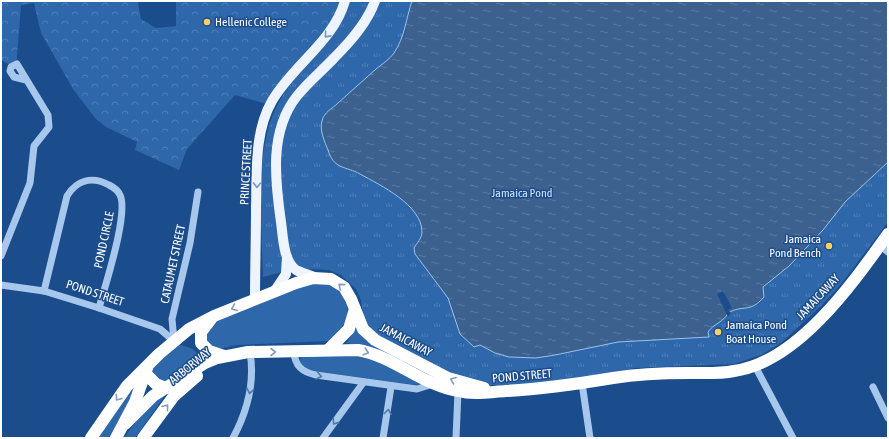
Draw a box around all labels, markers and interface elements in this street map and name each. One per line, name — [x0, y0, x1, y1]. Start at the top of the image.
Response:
place label: Hellenic College — [215, 15, 287, 29]
marker: Hellenic College — [202, 17, 212, 27]
one-way arrow — [324, 30, 331, 38]
street label: PRINCE STREET — [237, 138, 255, 205]
one-way arrow — [253, 182, 261, 188]
park label: Jamaica Pond — [492, 186, 552, 200]
street label: POND CIRCLE — [91, 210, 117, 270]
street label: CATAUMET STREET — [158, 223, 188, 305]
place label: Jamaica Pond Bench — [769, 232, 821, 260]
marker: Jamaica Pond Bench — [824, 241, 834, 251]
street label: JAMAICAWAY — [794, 271, 843, 323]
street label: POND STREET — [64, 277, 126, 309]
one-way arrow — [338, 283, 346, 290]
one-way arrow — [231, 303, 239, 311]
place label: Jamaica Pond Boat House — [726, 318, 787, 346]
street label: JAMAICAWAY — [378, 320, 435, 360]
marker: Jamaica Pond Boat House — [713, 327, 723, 337]
street label: ARBORWAY — [166, 345, 214, 387]
one-way arrow — [363, 347, 370, 356]
one-way arrow — [270, 348, 276, 356]
street label: POND STREET — [491, 366, 553, 386]
one-way arrow — [316, 371, 322, 379]
one-way arrow — [450, 376, 457, 384]
one-way arrow — [246, 388, 254, 394]
one-way arrow — [116, 393, 123, 400]
one-way arrow — [161, 404, 168, 411]
one-way arrow — [383, 409, 392, 416]
one-way arrow — [332, 418, 340, 425]

